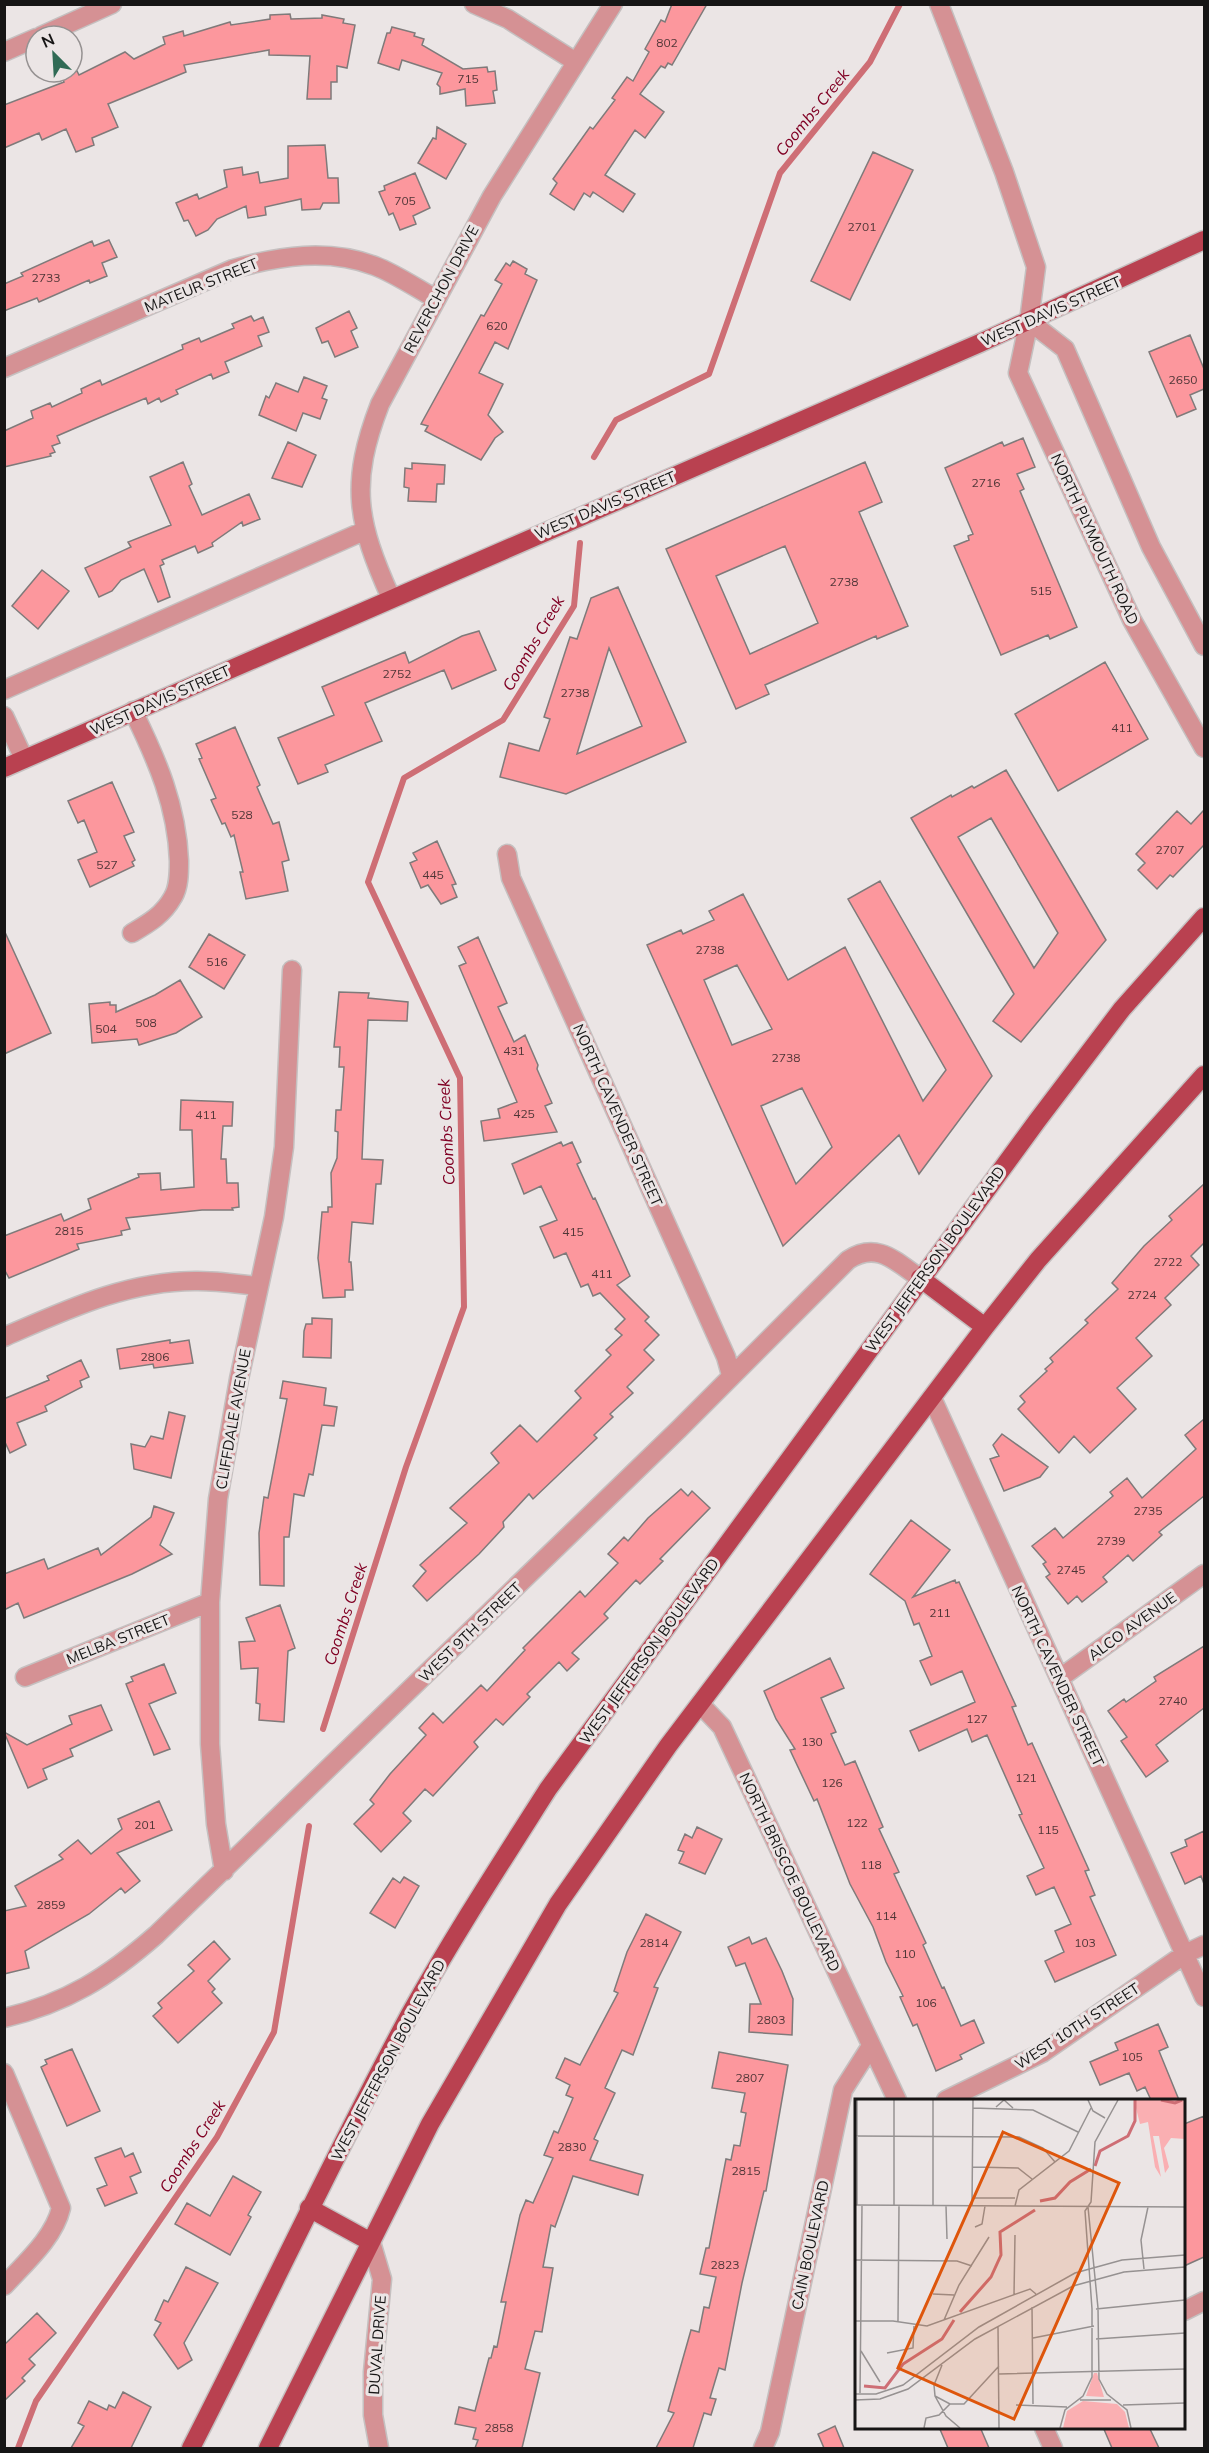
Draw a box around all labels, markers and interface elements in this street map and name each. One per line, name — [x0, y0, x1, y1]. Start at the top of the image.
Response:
north arrow — [24, 24, 84, 84]
text: N — [38, 29, 57, 52]
house number: 802 — [656, 35, 678, 50]
water label: Coombs Creek — [771, 64, 854, 160]
house number: 715 — [457, 71, 479, 86]
house number: 705 — [394, 193, 416, 208]
house number: 2701 — [848, 219, 876, 234]
street label: REVERCHON DRIVE — [399, 222, 483, 356]
street label: MATEUR STREET — [141, 254, 261, 316]
house number: 2733 — [32, 270, 60, 285]
street label: WEST DAVIS STREET — [978, 272, 1124, 350]
house number: 620 — [486, 318, 508, 333]
house number: 2650 — [1169, 372, 1197, 387]
street label: NORTH PLYMOUTH ROAD — [1047, 450, 1143, 628]
street label: WEST DAVIS STREET — [532, 467, 678, 543]
house number: 2716 — [972, 475, 1000, 490]
house number: 2738 — [830, 574, 858, 589]
house number: 515 — [1030, 583, 1052, 598]
water label: Coombs Creek — [498, 591, 569, 694]
street label: WEST DAVIS STREET — [87, 661, 233, 739]
house number: 2752 — [383, 666, 411, 681]
house number: 2738 — [561, 685, 589, 700]
house number: 411 — [1111, 720, 1133, 735]
house number: 528 — [231, 807, 253, 822]
house number: 2707 — [1156, 842, 1184, 857]
house number: 527 — [96, 857, 118, 872]
house number: 445 — [422, 867, 444, 882]
house number: 2738 — [696, 942, 724, 957]
house number: 516 — [206, 954, 228, 969]
house number: 508 — [135, 1015, 157, 1030]
house number: 504 — [95, 1021, 117, 1036]
street label: NORTH CAVENDER STREET — [569, 1021, 667, 1209]
house number: 431 — [503, 1043, 525, 1058]
house number: 2738 — [772, 1050, 800, 1065]
water label: Coombs Creek — [433, 1077, 459, 1186]
house number: 425 — [513, 1106, 535, 1121]
house number: 411 — [195, 1107, 217, 1122]
street label: WEST JEFFERSON BOULEVARD — [861, 1162, 1009, 1356]
house number: 2815 — [55, 1223, 83, 1238]
house number: 415 — [562, 1224, 584, 1239]
house number: 2722 — [1154, 1254, 1182, 1269]
house number: 411 — [591, 1266, 613, 1281]
house number: 2724 — [1128, 1287, 1156, 1302]
street label: CLIFFDALE AVENUE — [211, 1347, 255, 1491]
house number: 2806 — [141, 1349, 169, 1364]
house number: 2735 — [1134, 1503, 1162, 1518]
house number: 2739 — [1097, 1533, 1125, 1548]
street label: WEST JEFFERSON BOULEVARD — [575, 1554, 723, 1748]
water label: Coombs Creek — [319, 1559, 371, 1668]
house number: 2745 — [1057, 1562, 1085, 1577]
street label: WEST 9TH STREET — [414, 1578, 526, 1686]
street label: NORTH CAVENDER STREET — [1008, 1583, 1108, 1769]
street label: ALCO AVENUE — [1084, 1587, 1180, 1664]
house number: 211 — [929, 1605, 951, 1620]
street label: MELBA STREET — [63, 1610, 173, 1668]
house number: 2740 — [1159, 1693, 1187, 1708]
house number: 127 — [966, 1711, 988, 1726]
house number: 130 — [801, 1734, 823, 1749]
street label: NORTH BRISCOE BOULEVARD — [735, 1770, 845, 1974]
house number: 121 — [1015, 1770, 1037, 1785]
house number: 126 — [821, 1775, 843, 1790]
house number: 122 — [846, 1815, 868, 1830]
house number: 201 — [134, 1817, 156, 1832]
house number: 115 — [1037, 1822, 1059, 1837]
house number: 118 — [860, 1857, 882, 1872]
house number: 2859 — [37, 1897, 65, 1912]
house number: 114 — [875, 1908, 897, 1923]
house number: 2814 — [640, 1935, 668, 1950]
house number: 103 — [1074, 1935, 1096, 1950]
house number: 110 — [894, 1946, 916, 1961]
street label: WEST JEFFERSON BOULEVARD — [327, 1956, 449, 2164]
street label: WEST 10TH STREET — [1011, 1979, 1143, 2073]
house number: 106 — [915, 1995, 937, 2010]
house number: 2803 — [757, 2012, 785, 2027]
house number: 105 — [1121, 2049, 1143, 2064]
house number: 2807 — [736, 2070, 764, 2085]
water label: Coombs Creek — [155, 2095, 230, 2196]
inset map — [855, 2099, 1185, 2429]
house number: 2830 — [558, 2139, 586, 2154]
house number: 2815 — [732, 2163, 760, 2178]
street label: CAIN BOULEVARD — [787, 2179, 833, 2311]
house number: 2823 — [711, 2257, 739, 2272]
street label: DUVAL DRIVE — [364, 2294, 390, 2395]
house number: 2858 — [485, 2420, 513, 2435]

